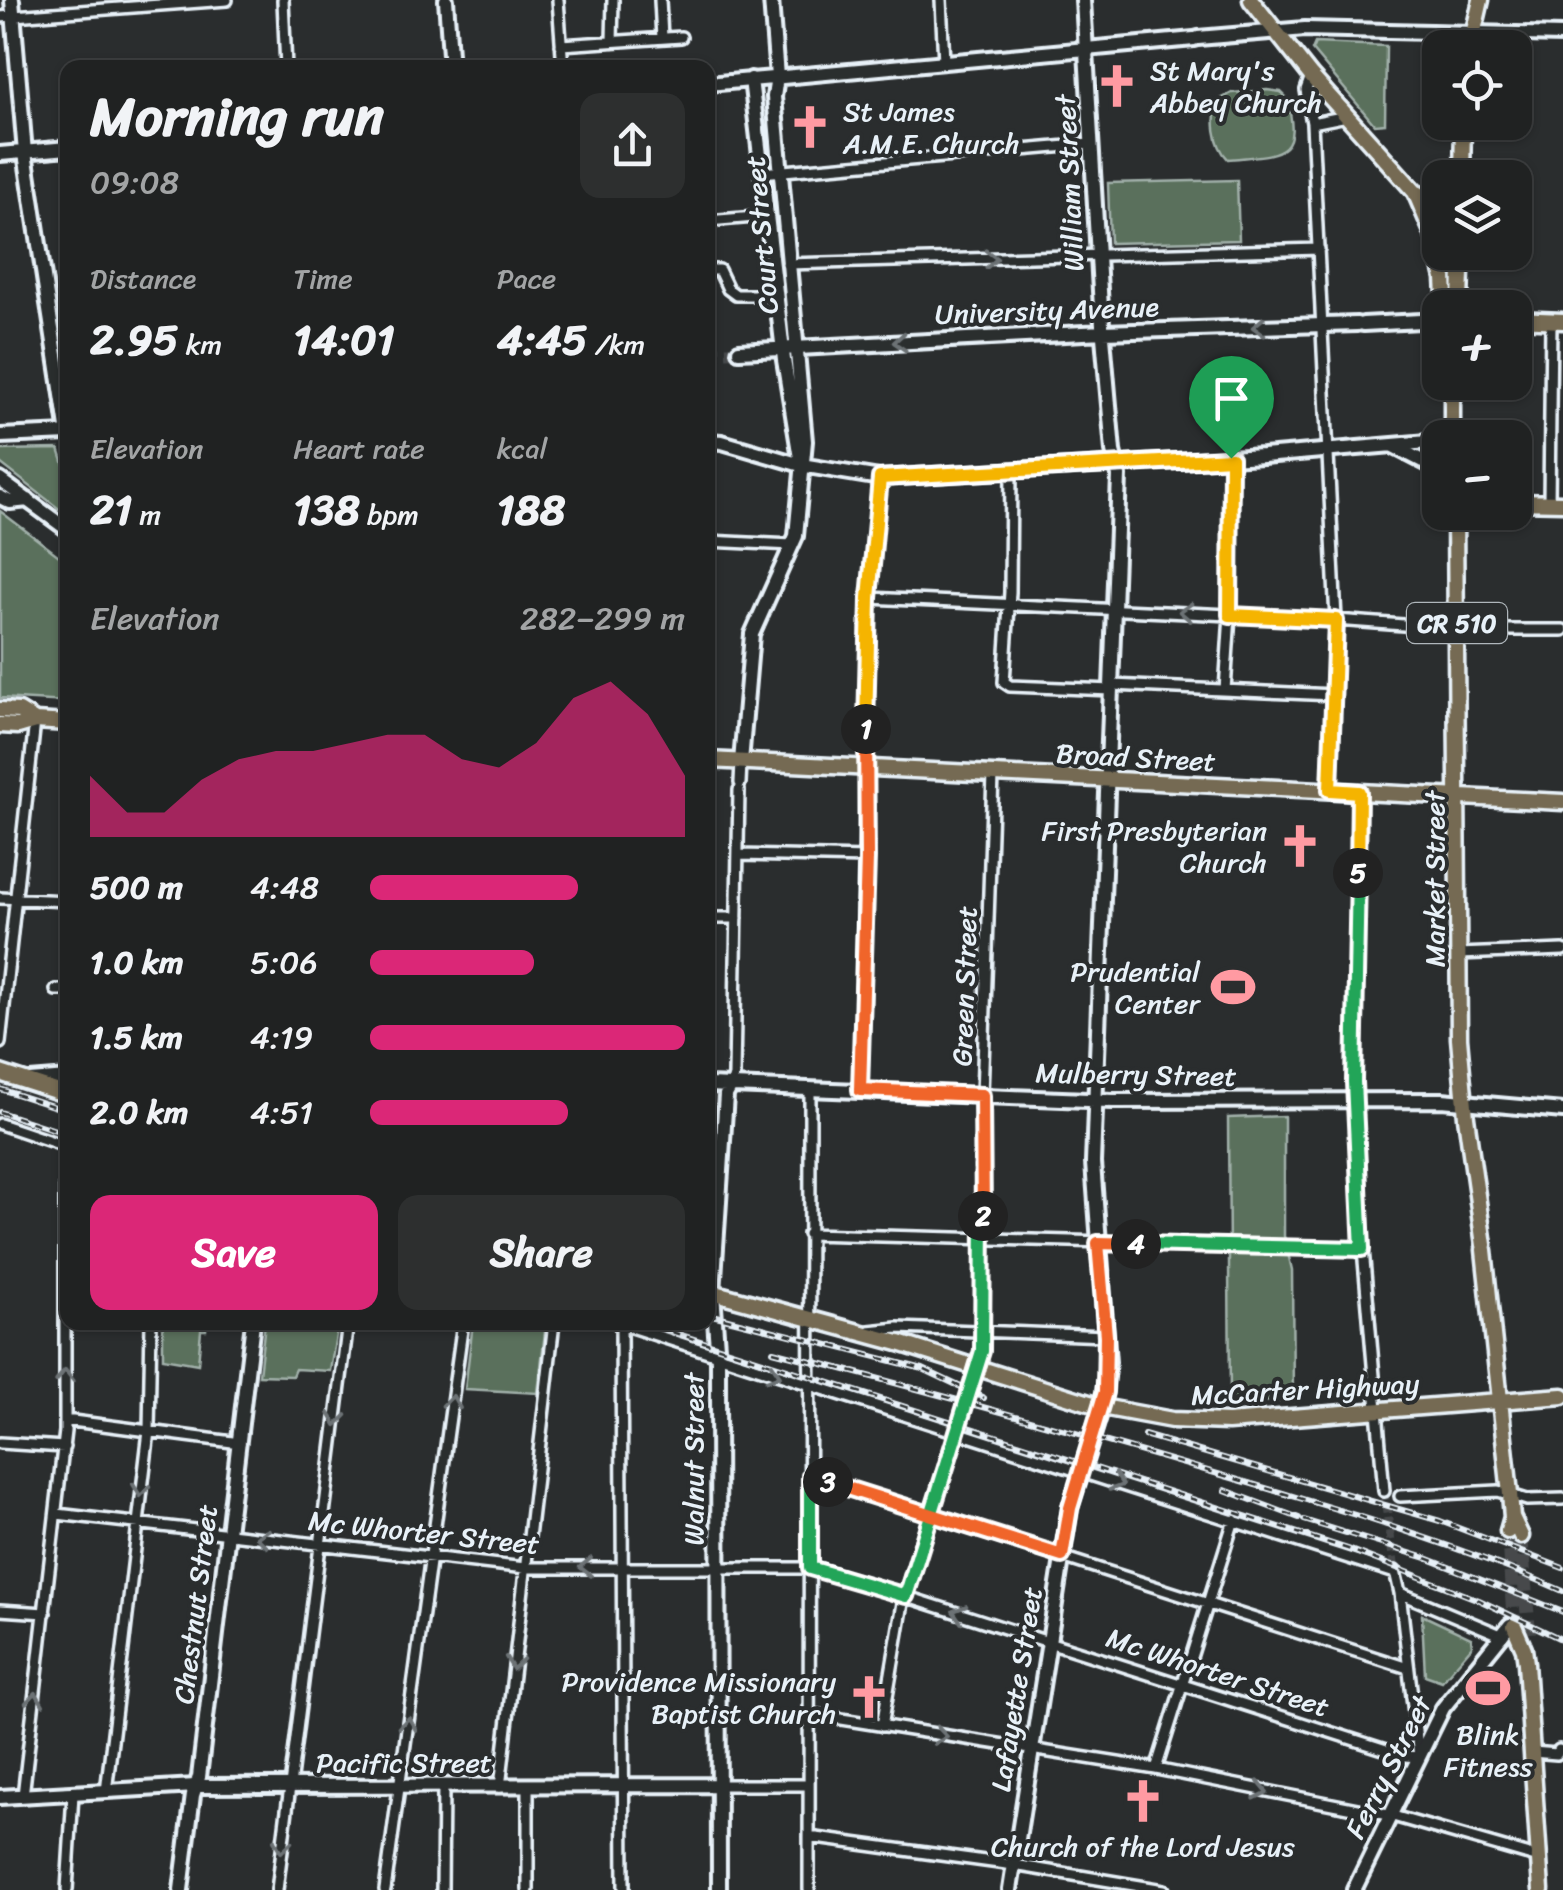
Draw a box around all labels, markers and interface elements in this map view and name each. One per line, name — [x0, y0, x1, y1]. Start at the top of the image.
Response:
map controls — [1422, 30, 1532, 530]
button: locate — [1422, 30, 1532, 140]
place label: St Mary's Abbey Church — [1149, 46, 1322, 127]
church icon: St Mary's Abbey Church — [1093, 62, 1141, 110]
text: Morning run — [90, 68, 384, 165]
place label: St James A.M.E. Church — [842, 87, 1020, 168]
street label: William Street — [1040, 91, 1099, 273]
button: share — [580, 93, 685, 198]
church icon: St James A.M.E. Church — [786, 103, 834, 151]
text: 09:08 — [90, 154, 179, 211]
street label: Court Street — [730, 154, 793, 316]
button: layers — [1422, 160, 1532, 270]
one-way arrow — [984, 248, 1000, 269]
text: Distance — [90, 254, 196, 303]
text: Time — [293, 254, 353, 303]
text: Pace — [497, 254, 556, 303]
street label: University Avenue — [934, 282, 1160, 339]
button: + — [1422, 290, 1532, 400]
text: 2.95 — [90, 303, 178, 377]
text: 14:01 — [293, 303, 395, 377]
text: 4:45 — [497, 303, 588, 377]
one-way arrow — [1251, 317, 1267, 338]
text: km — [178, 320, 222, 369]
text: /km — [588, 320, 645, 369]
one-way arrow — [891, 330, 907, 352]
pin — [1189, 356, 1274, 459]
icon: arrive — [1204, 371, 1259, 426]
button: − — [1422, 420, 1532, 530]
text: Elevation — [90, 424, 203, 473]
text: Heart rate — [293, 424, 425, 473]
text: kcal — [497, 424, 548, 473]
text: 21 — [90, 473, 132, 547]
text: 138 — [293, 473, 360, 547]
text: 188 — [497, 473, 565, 547]
text: m — [132, 490, 161, 539]
text: bpm — [360, 490, 419, 539]
text: Elevation — [90, 590, 220, 647]
text: 282–299 m — [520, 590, 685, 647]
one-way arrow — [1178, 602, 1194, 623]
road number: CR 510 — [1407, 603, 1507, 643]
pin: 1 — [841, 704, 891, 754]
text: 1 — [860, 704, 872, 753]
street label: Broad Street — [1055, 729, 1217, 786]
street label: Market Street — [1410, 789, 1459, 967]
place label: First Presbyterian Church — [1041, 806, 1267, 887]
church icon: First Presbyterian Church — [1276, 822, 1324, 870]
pin: 5 — [1333, 848, 1383, 898]
text: 5 — [1349, 848, 1367, 897]
text: 500 m — [90, 859, 183, 916]
text: 4:48 — [250, 859, 319, 916]
street label: Green Street — [937, 905, 992, 1067]
text: 1.0 km — [90, 934, 184, 991]
text: 5:06 — [250, 934, 318, 991]
place label: Prudential Center — [1070, 947, 1202, 1028]
sports icon: Prudential Center — [1209, 963, 1257, 1011]
text: 1.5 km — [90, 1009, 183, 1066]
text: 4:19 — [250, 1009, 313, 1066]
street label: Mulberry Street — [1035, 1048, 1237, 1101]
text: 2.0 km — [90, 1084, 188, 1141]
text: 4:51 — [250, 1084, 313, 1141]
pin: 2 — [958, 1191, 1008, 1241]
text: 2 — [975, 1191, 991, 1240]
button: Save — [90, 1195, 378, 1310]
button: Share — [398, 1195, 685, 1310]
pin: 4 — [1111, 1219, 1161, 1269]
text: 4 — [1127, 1219, 1145, 1268]
street label: McCarter Highway — [1190, 1359, 1421, 1420]
one-way arrow — [765, 1362, 782, 1382]
one-way arrow — [54, 1368, 76, 1384]
street label: Walnut Street — [669, 1371, 718, 1545]
one-way arrow — [441, 1394, 462, 1410]
one-way arrow — [327, 1412, 348, 1428]
pin: 3 — [803, 1457, 853, 1507]
text: 3 — [820, 1457, 836, 1506]
one-way arrow — [1108, 1471, 1125, 1491]
one-way arrow — [132, 1481, 153, 1498]
street label: Mc Whorter Street — [306, 1496, 542, 1569]
street label: Chestnut Street — [159, 1501, 232, 1707]
one-way arrow — [254, 1527, 270, 1549]
one-way arrow — [577, 1556, 592, 1578]
street label: Lafayette Street — [976, 1583, 1057, 1795]
one-way arrow — [951, 1604, 968, 1625]
street label: Mc Whorter Street — [1100, 1613, 1336, 1732]
one-way arrow — [504, 1655, 525, 1671]
place label: Providence Missionary Baptist Church — [562, 1657, 836, 1738]
sports icon: Blink Fitness — [1464, 1664, 1512, 1712]
church icon: Providence Missionary Baptist Church — [845, 1673, 893, 1721]
street label: Ferry Street — [1331, 1685, 1446, 1848]
one-way arrow — [23, 1691, 44, 1708]
place label: Blink Fitness — [1443, 1710, 1533, 1791]
one-way arrow — [397, 1716, 418, 1732]
one-way arrow — [932, 1725, 949, 1746]
street label: Pacific Street — [316, 1738, 492, 1787]
church icon: Church of the Lord Jesus — [1119, 1777, 1167, 1825]
one-way arrow — [1252, 1779, 1269, 1800]
place label: Church of the Lord Jesus — [991, 1822, 1295, 1871]
one-way arrow — [272, 1838, 293, 1854]

